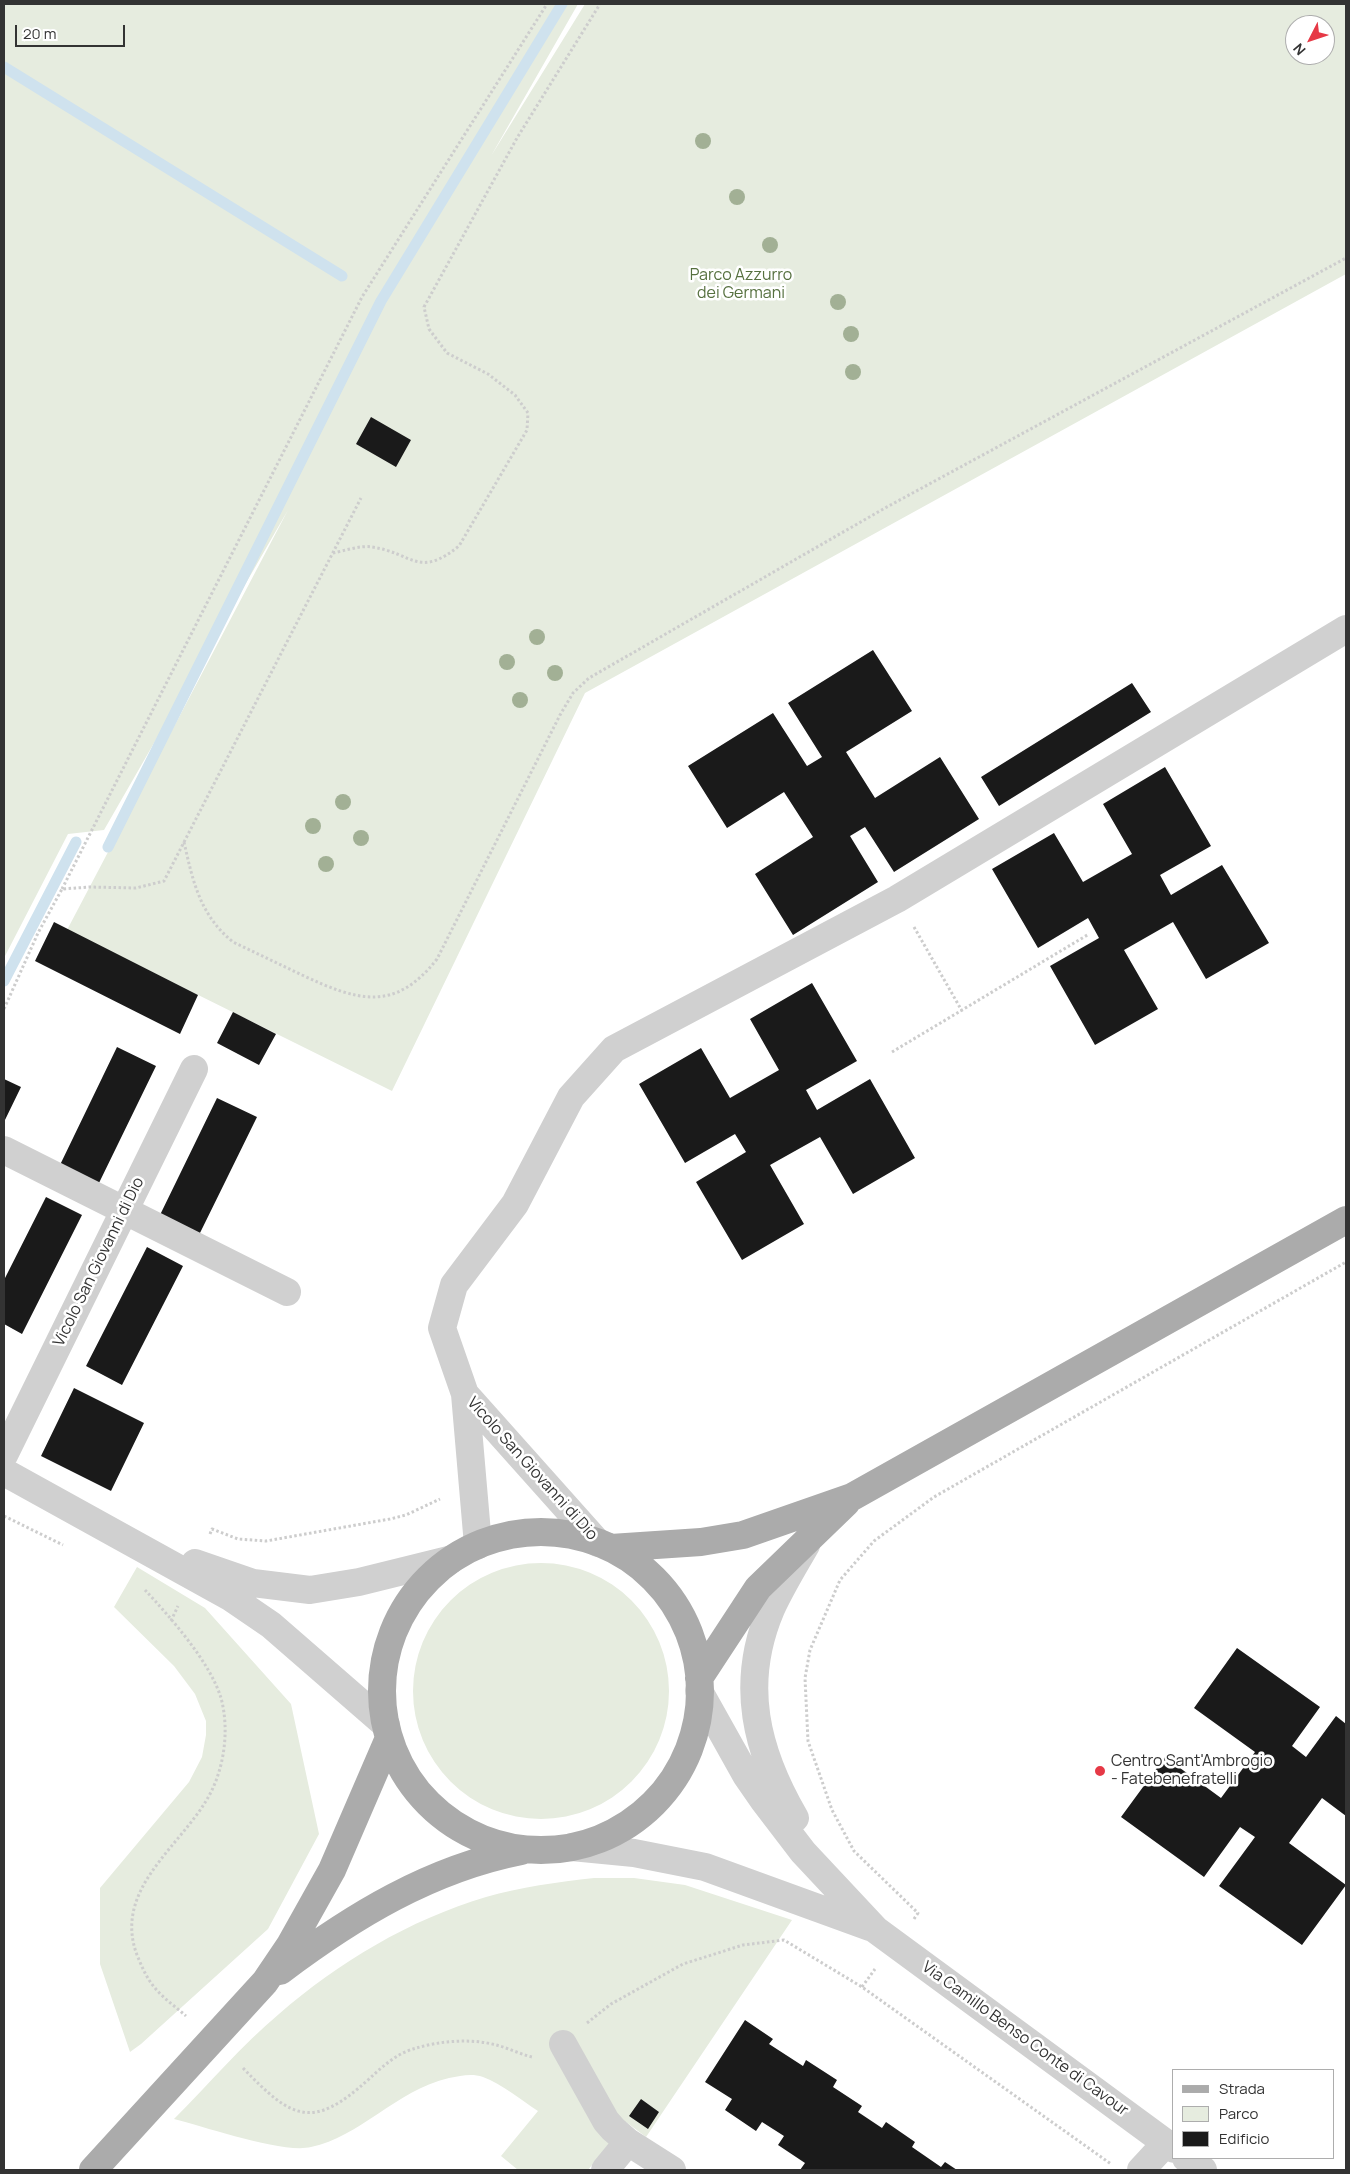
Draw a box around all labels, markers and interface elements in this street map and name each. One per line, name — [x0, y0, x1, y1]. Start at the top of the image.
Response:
scale bar — [18, 15, 128, 47]
north arrow — [1285, 15, 1335, 65]
text: 20 m — [23, 23, 56, 44]
text: N — [1289, 39, 1310, 60]
park label: Parco Azzurro dei Germani — [690, 266, 792, 304]
street label: Vicolo San Giovanni di Dio — [50, 1174, 148, 1350]
street label: Vicolo San Giovanni di Dio — [463, 1393, 601, 1545]
place label: Centro Sant'Ambrogio - Fatebenefratelli — [1111, 1752, 1273, 1790]
marker: Centro Sant'Ambrogio - Fatebenefratelli — [1093, 1764, 1107, 1778]
street label: Via Camillo Benso Conte di Cavour — [918, 1958, 1132, 2120]
legend — [1172, 2069, 1335, 2159]
text: Strada — [1219, 2078, 1265, 2099]
text: Parco — [1219, 2103, 1258, 2124]
text: Edificio — [1219, 2128, 1269, 2149]

